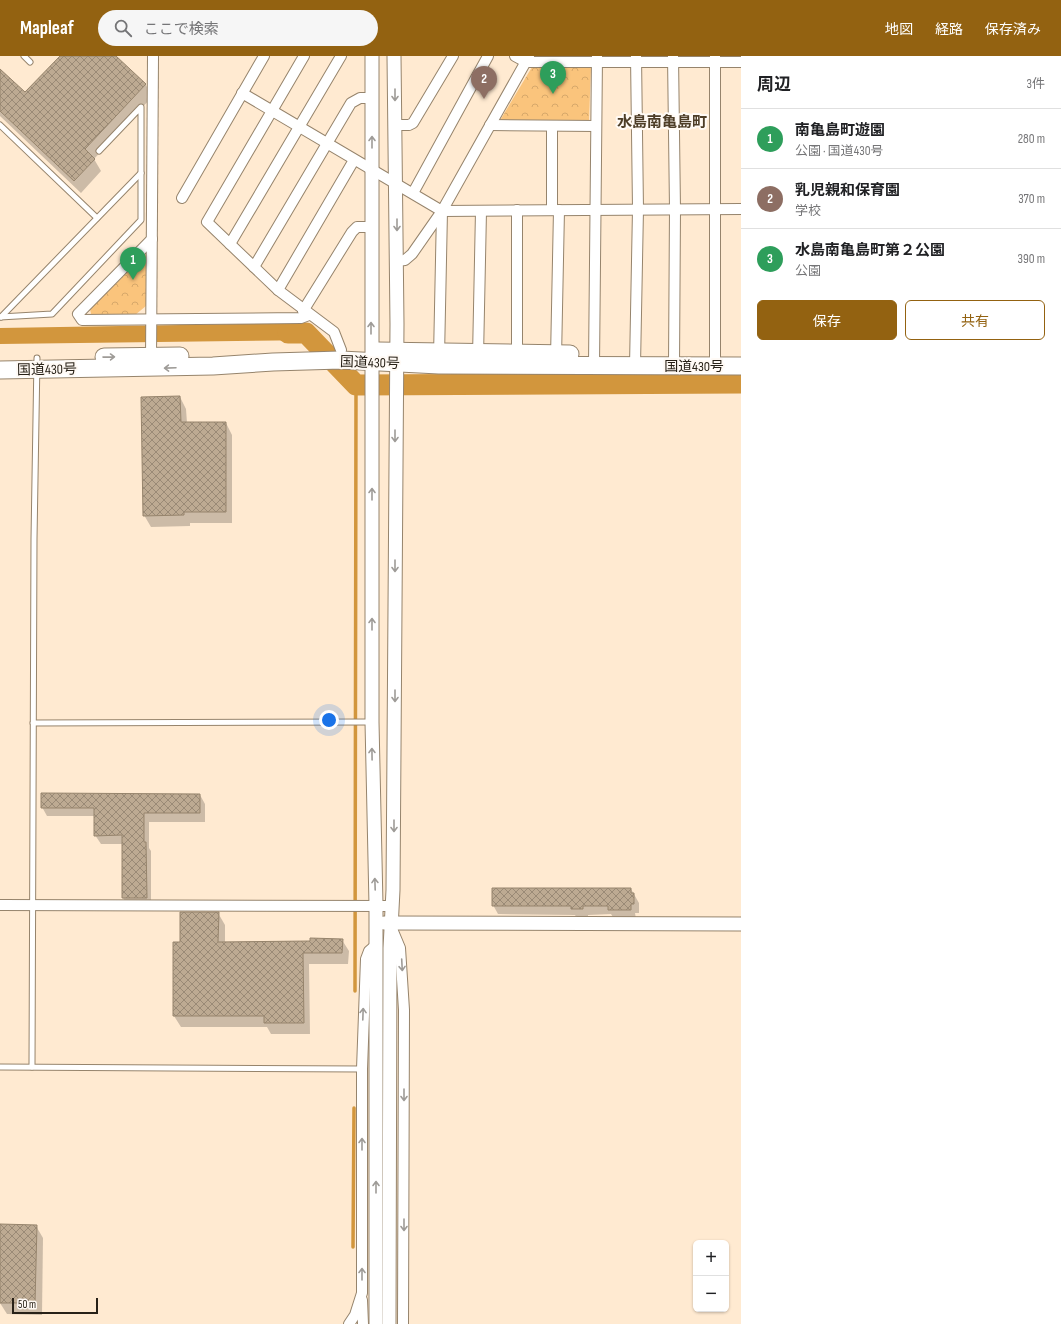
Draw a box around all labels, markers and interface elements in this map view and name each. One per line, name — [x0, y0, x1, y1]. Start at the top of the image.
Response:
search box — [98, 10, 378, 46]
text: Mapleaf — [20, 17, 74, 40]
icon: search — [112, 17, 134, 39]
text: ここで検索 — [144, 20, 219, 39]
text: 地図 — [885, 21, 913, 38]
text: 経路 — [935, 21, 963, 38]
text: 保存済み — [985, 21, 1041, 38]
pin: 3 — [540, 61, 566, 94]
pin: 2 — [471, 66, 497, 99]
text: 周辺 — [757, 75, 791, 95]
text: 3件 — [1027, 76, 1045, 92]
one-way arrow — [391, 88, 399, 101]
district label: 水島南亀島町 — [617, 113, 707, 132]
text: 南亀島町遊園 — [795, 121, 885, 140]
text: 1 — [767, 131, 773, 147]
text: 280 m — [1018, 131, 1045, 147]
one-way arrow — [368, 136, 376, 149]
text: 公園 · 国道430号 — [795, 143, 883, 159]
text: 乳児親和保育園 — [795, 181, 900, 200]
text: 2 — [767, 191, 773, 207]
text: 370 m — [1018, 191, 1045, 207]
text: 学校 — [795, 203, 821, 219]
one-way arrow — [393, 218, 401, 231]
text: 水島南亀島町第２公園 — [795, 241, 945, 260]
pin: 1 — [120, 247, 146, 280]
text: 3 — [767, 251, 773, 267]
text: 390 m — [1018, 251, 1045, 267]
text: 公園 — [795, 263, 821, 279]
button: 保存 — [757, 300, 897, 340]
button: 共有 — [905, 300, 1045, 340]
one-way arrow — [367, 322, 375, 335]
one-way arrow — [102, 353, 115, 361]
street label: 国道430号 — [340, 353, 400, 372]
street label: 国道430号 — [664, 358, 724, 375]
street label: 国道430号 — [17, 360, 77, 379]
one-way arrow — [164, 364, 177, 371]
one-way arrow — [391, 429, 399, 442]
one-way arrow — [368, 488, 376, 501]
one-way arrow — [391, 559, 399, 572]
one-way arrow — [368, 618, 376, 631]
one-way arrow — [391, 689, 399, 702]
your location — [319, 710, 339, 730]
one-way arrow — [368, 748, 376, 761]
one-way arrow — [390, 819, 398, 832]
one-way arrow — [372, 878, 379, 891]
one-way arrow — [398, 958, 405, 971]
one-way arrow — [359, 1008, 367, 1021]
one-way arrow — [400, 1088, 408, 1101]
one-way arrow — [358, 1138, 366, 1151]
one-way arrow — [372, 1181, 380, 1194]
one-way arrow — [400, 1218, 408, 1231]
map controls — [693, 1240, 729, 1312]
button: + — [693, 1240, 729, 1276]
one-way arrow — [358, 1268, 366, 1281]
button: − — [693, 1276, 729, 1312]
scale bar — [12, 1296, 98, 1315]
text: 50 m — [18, 1298, 36, 1311]

